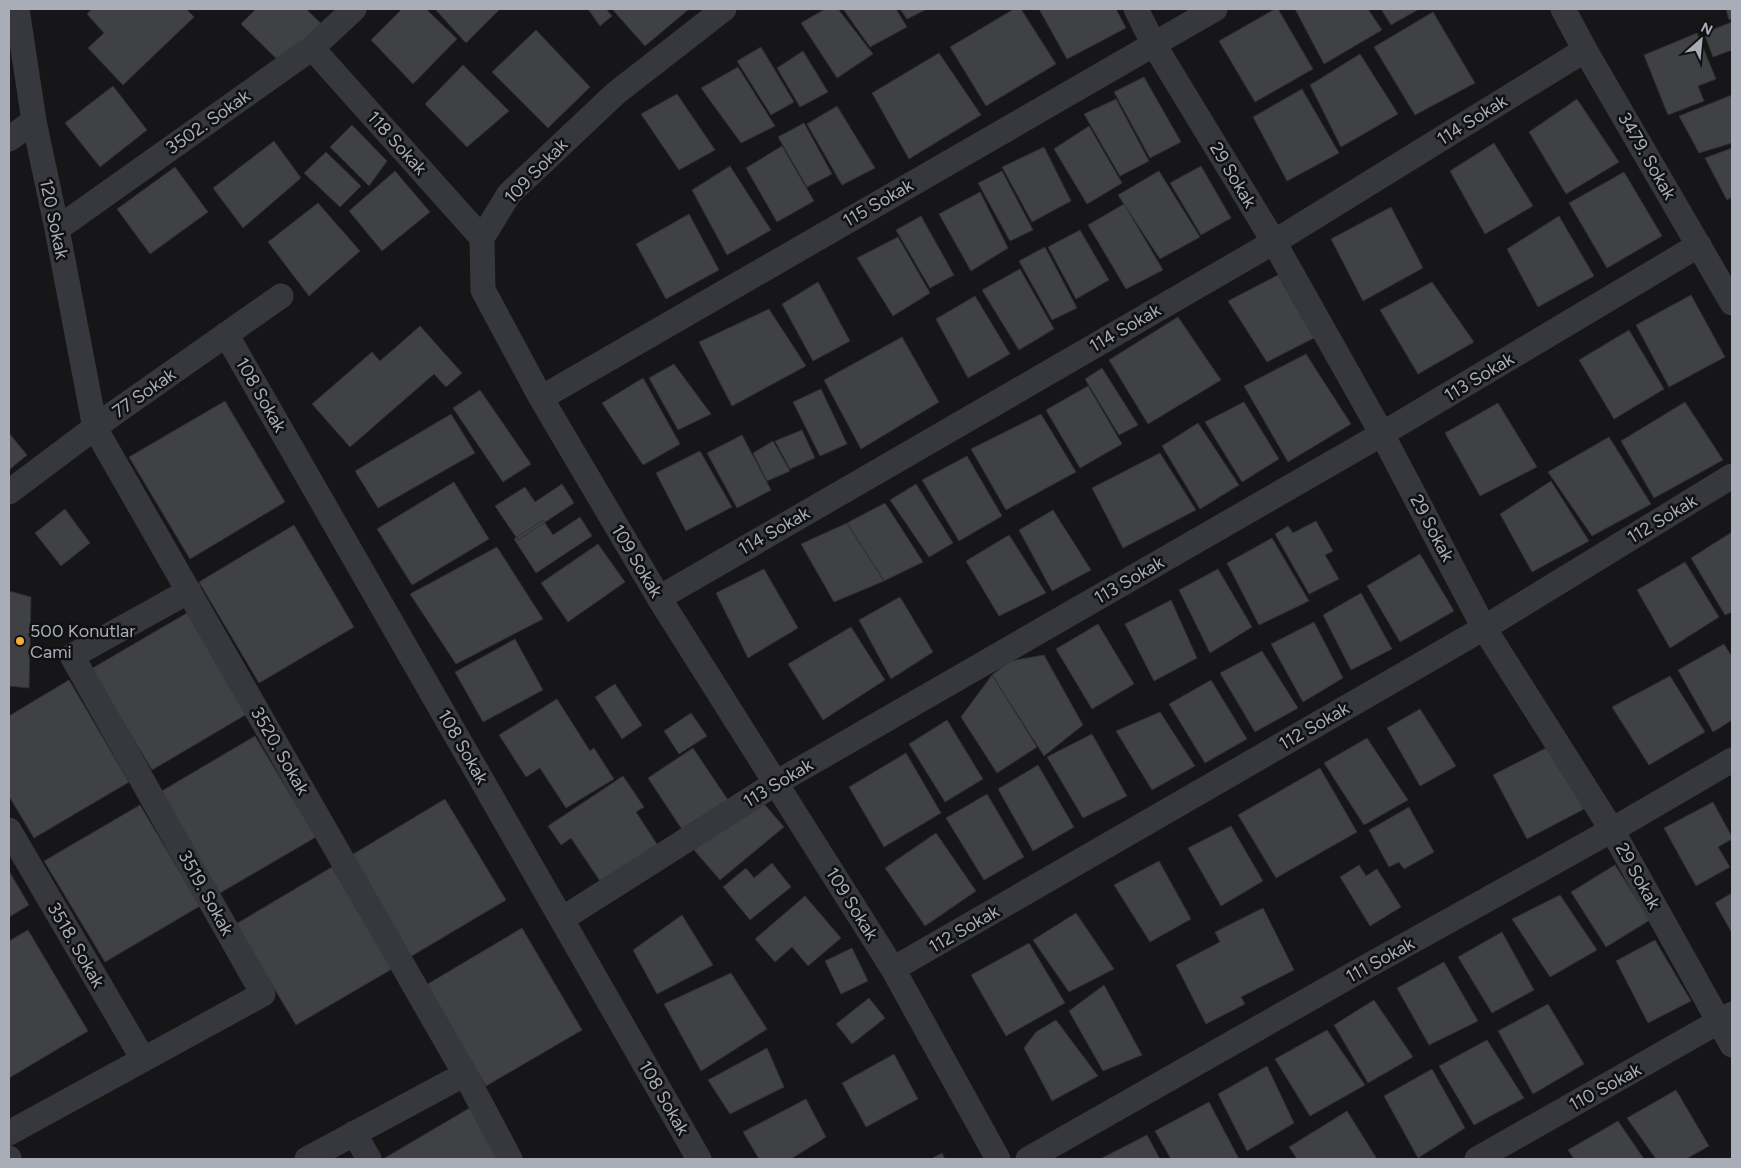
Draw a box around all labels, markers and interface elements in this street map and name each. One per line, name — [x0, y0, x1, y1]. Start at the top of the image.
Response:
north arrow — [1676, 15, 1726, 65]
text: N — [1698, 19, 1715, 39]
street label: 3502. Sokak — [162, 85, 255, 159]
street label: 114 Sokak — [1433, 90, 1511, 150]
street label: 118 Sokak — [363, 107, 432, 180]
street label: 3479. Sokak — [1613, 109, 1681, 204]
street label: 109 Sokak — [500, 134, 572, 208]
street label: 29 Sokak — [1205, 138, 1261, 212]
street label: 115 Sokak — [839, 174, 917, 232]
street label: 120 Sokak — [35, 177, 73, 261]
street label: 114 Sokak — [1086, 299, 1165, 357]
street label: 113 Sokak — [1440, 348, 1518, 406]
street label: 108 Sokak — [231, 354, 291, 436]
street label: 77 Sokak — [108, 363, 180, 423]
street label: 112 Sokak — [1623, 490, 1701, 548]
street label: 29 Sokak — [1405, 491, 1459, 565]
street label: 114 Sokak — [735, 502, 814, 560]
street label: 109 Sokak — [607, 520, 668, 602]
street label: 113 Sokak — [1090, 551, 1168, 609]
place label: 500 Konutlar Cami — [30, 620, 135, 663]
marker: 500 Konutlar Cami — [14, 635, 26, 647]
street label: 112 Sokak — [1275, 697, 1353, 755]
street label: 3520. Sokak — [246, 703, 314, 799]
street label: 108 Sokak — [433, 706, 493, 788]
street label: 113 Sokak — [739, 754, 817, 812]
street label: 29 Sokak — [1611, 839, 1665, 913]
street label: 3519. Sokak — [174, 847, 239, 940]
street label: 109 Sokak — [821, 864, 883, 945]
street label: 3518. Sokak — [43, 898, 109, 992]
street label: 112 Sokak — [925, 900, 1003, 958]
street label: 111 Sokak — [1342, 932, 1418, 988]
street label: 108 Sokak — [634, 1057, 694, 1139]
street label: 110 Sokak — [1565, 1058, 1645, 1116]

